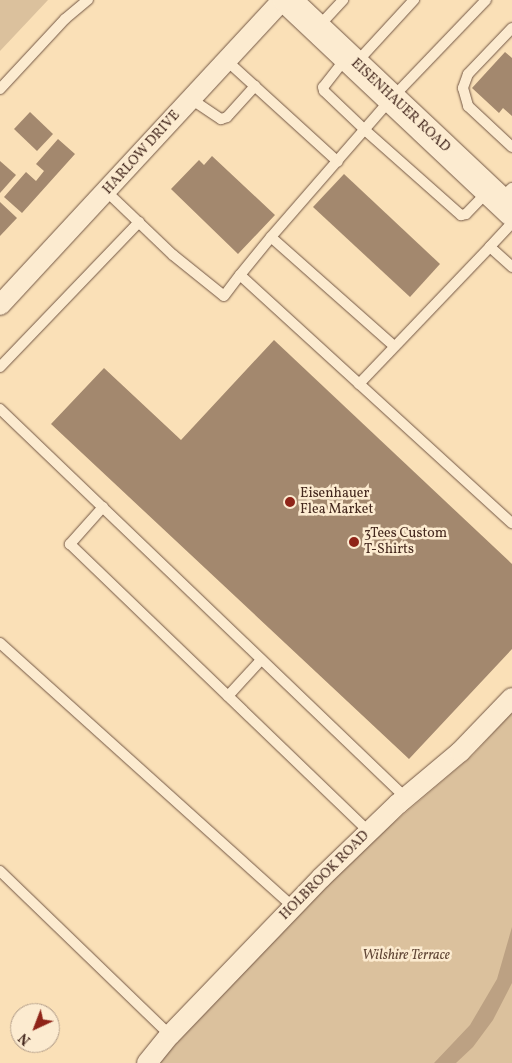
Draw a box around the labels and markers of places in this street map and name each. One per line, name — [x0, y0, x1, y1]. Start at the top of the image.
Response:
place label: Eisenhauer Flea Market — [300, 486, 373, 518]
marker: Eisenhauer Flea Market — [284, 496, 296, 508]
place label: 3Tees Custom T-Shirts — [364, 526, 447, 558]
marker: 3Tees Custom T-Shirts — [348, 536, 360, 548]

